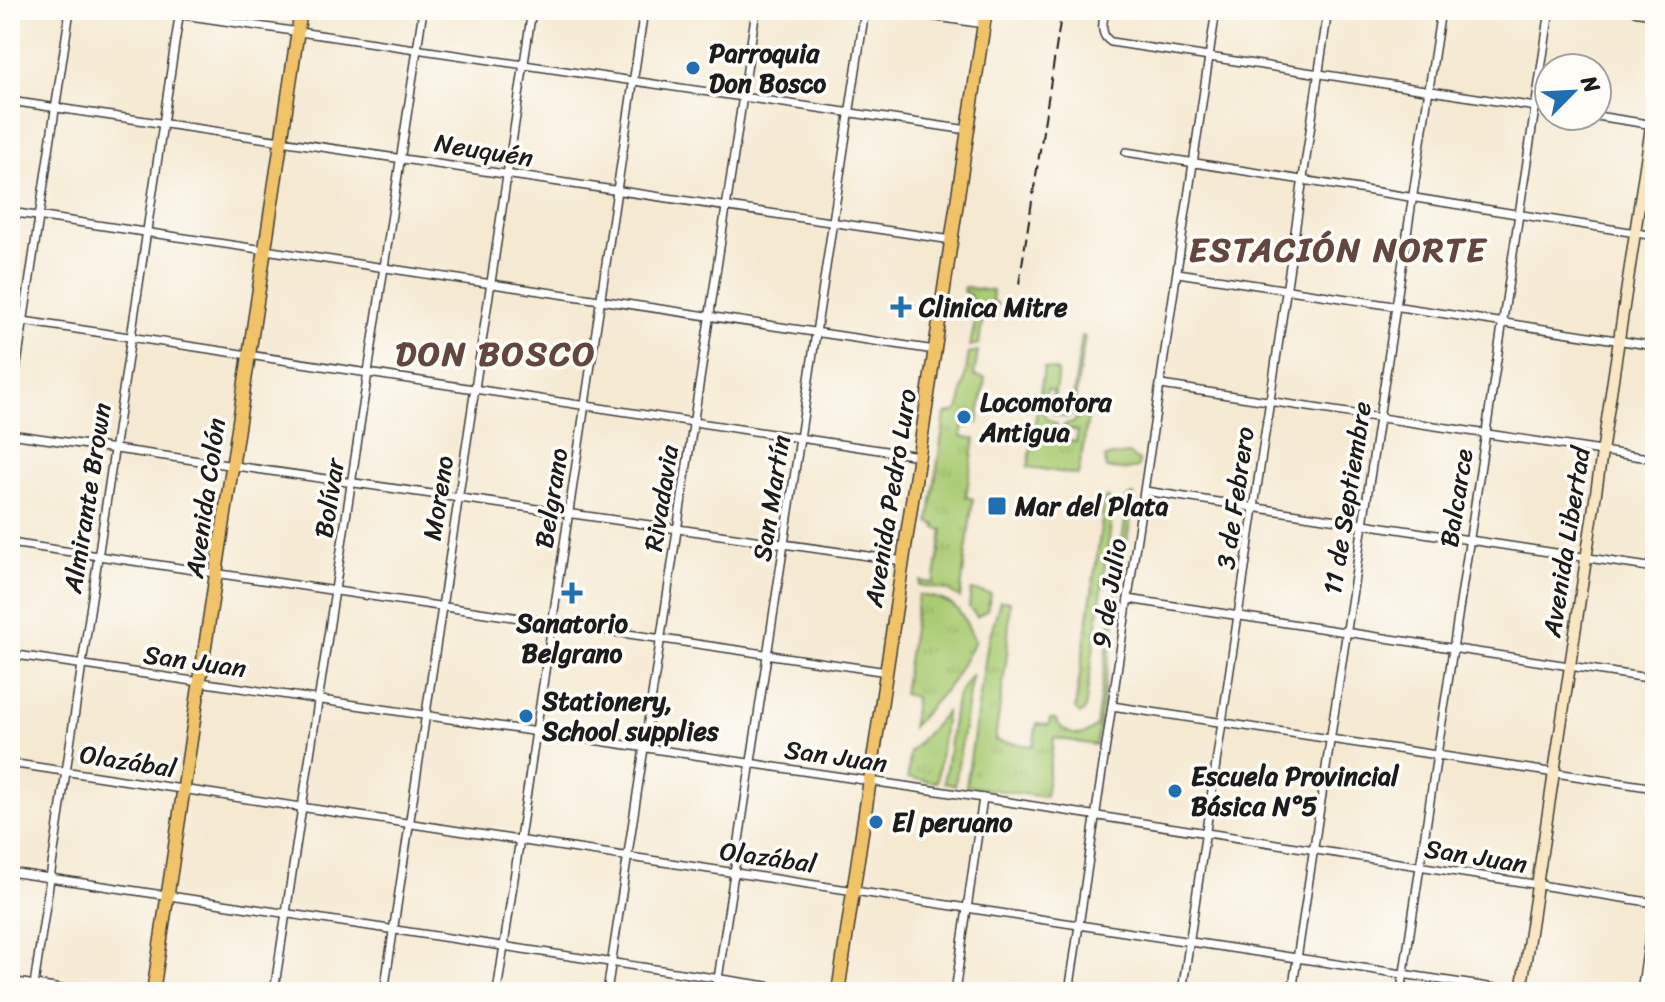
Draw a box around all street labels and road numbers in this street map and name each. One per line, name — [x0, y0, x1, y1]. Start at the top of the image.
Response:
street label: Neuquén — [431, 120, 537, 180]
street label: Avenida Pedro Luro — [850, 386, 930, 611]
street label: 11 de Septiembre — [1309, 398, 1385, 598]
street label: Almirante Brown — [49, 399, 125, 598]
street label: Avenida Colón — [171, 415, 239, 582]
street label: 3 de Febrero — [1202, 424, 1268, 572]
street label: San Martín — [738, 431, 804, 565]
street label: Rivadavia — [630, 441, 692, 555]
street label: Avenida Libertad — [1528, 441, 1604, 641]
street label: Belgrano — [520, 444, 582, 551]
street label: Balcarce — [1426, 445, 1487, 551]
street label: Moreno — [409, 452, 467, 544]
street label: Bolívar — [300, 454, 358, 541]
street label: 9 de Julio — [1078, 535, 1140, 651]
street label: San Juan — [141, 631, 249, 691]
street label: San Juan — [782, 726, 890, 786]
street label: Olazábal — [76, 731, 180, 791]
street label: San Juan — [1421, 825, 1531, 887]
street label: Olazábal — [717, 827, 820, 887]

